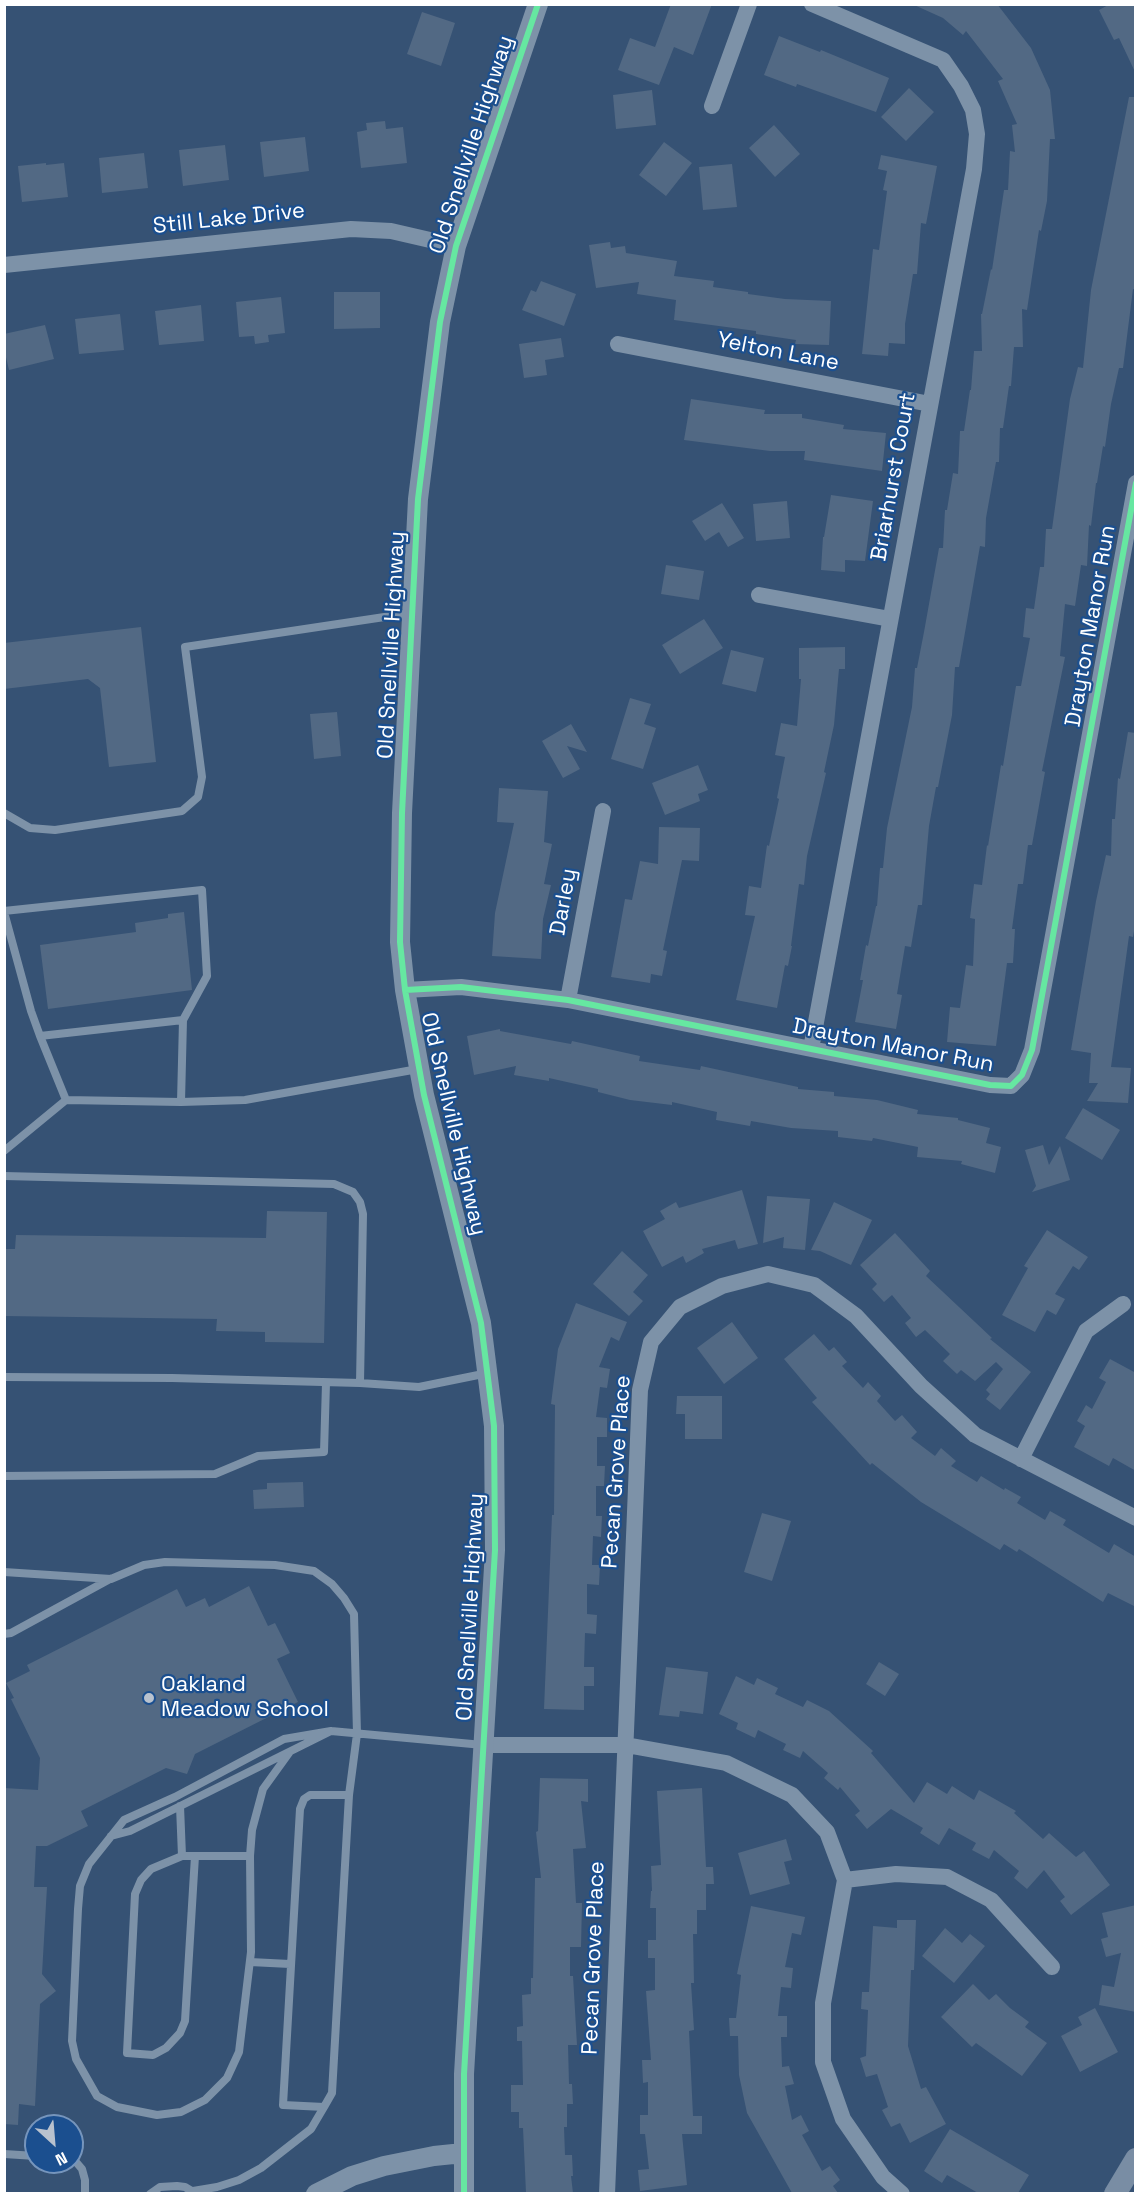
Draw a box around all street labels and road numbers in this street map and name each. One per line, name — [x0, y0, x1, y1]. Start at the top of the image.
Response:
street label: Old Snellville Highway — [424, 32, 520, 258]
street label: Still Lake Drive — [152, 198, 306, 240]
street label: Yelton Lane — [715, 327, 841, 377]
street label: Briarhurst Court — [866, 391, 922, 563]
street label: Drayton Manor Run — [1060, 523, 1122, 729]
street label: Old Snellville Highway — [373, 530, 411, 760]
street label: Darley — [545, 867, 583, 937]
street label: Old Snellville Highway — [414, 1010, 492, 1238]
street label: Drayton Manor Run — [790, 1014, 996, 1078]
street label: Pecan Grove Place — [597, 1374, 637, 1570]
street label: Old Snellville Highway — [452, 1492, 490, 1722]
street label: Pecan Grove Place — [577, 1861, 611, 2055]

